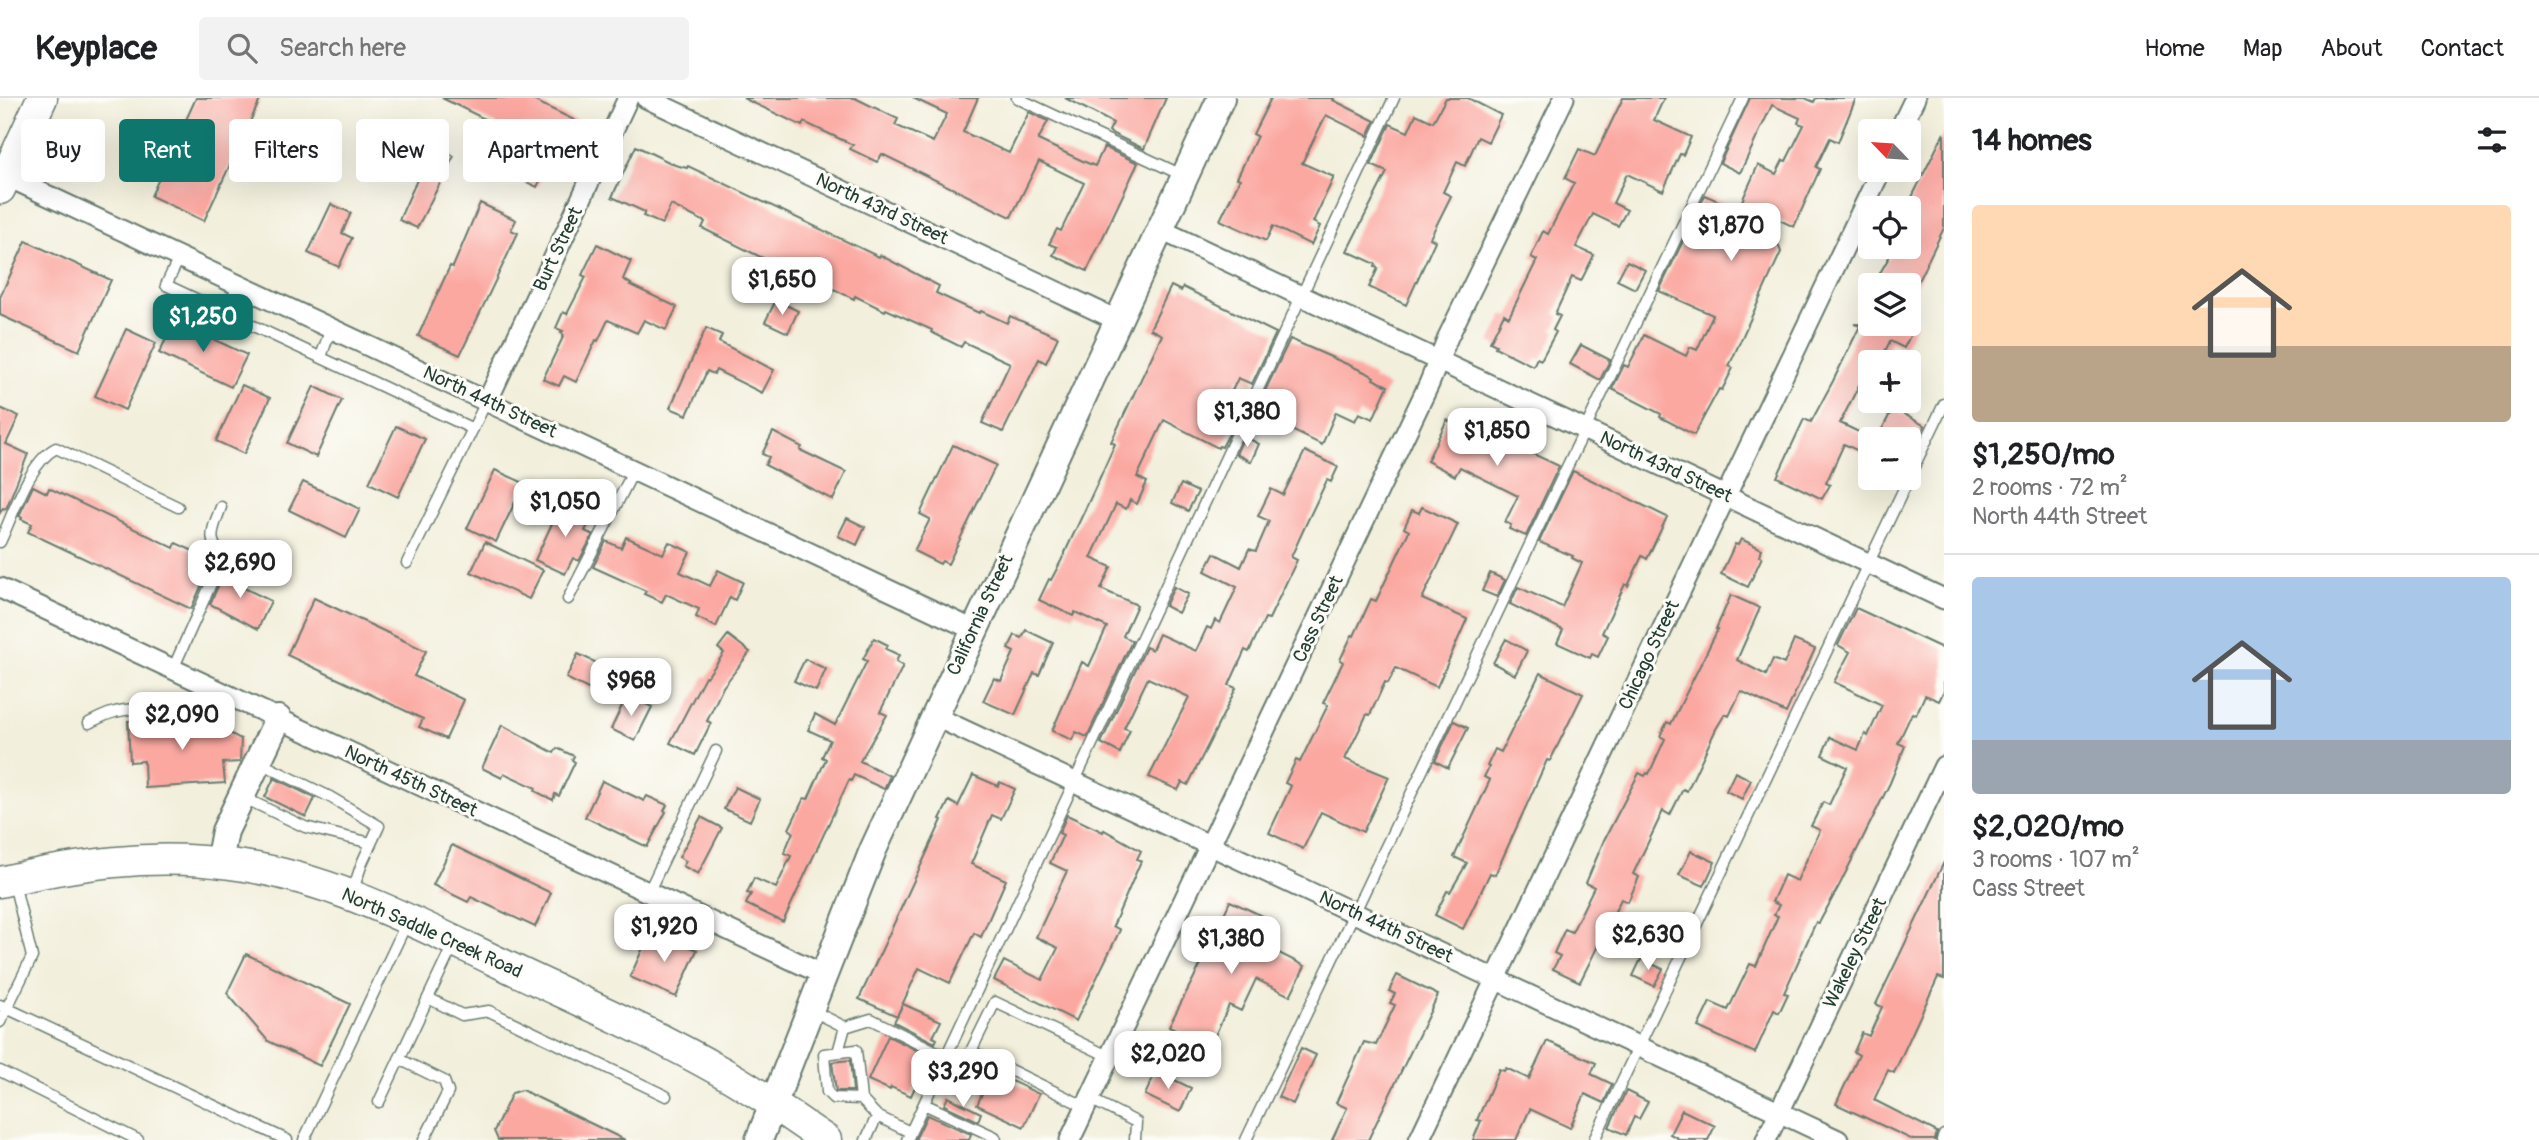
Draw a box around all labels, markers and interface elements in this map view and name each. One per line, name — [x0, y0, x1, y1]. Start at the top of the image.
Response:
search box — [199, 17, 689, 80]
text: Keyplace — [35, 28, 157, 69]
icon: search — [223, 29, 261, 67]
text: Search here — [279, 32, 406, 64]
text: Home — [2144, 34, 2205, 63]
text: Map — [2243, 34, 2283, 63]
text: About — [2321, 34, 2383, 63]
text: Contact — [2421, 34, 2504, 63]
chip: Buy — [21, 119, 105, 182]
chip: Rent — [119, 119, 215, 182]
chip: Filters — [229, 119, 342, 182]
chip: New — [356, 119, 449, 182]
chip: Apartment — [463, 119, 623, 182]
north arrow — [1858, 119, 1922, 182]
map controls — [1858, 119, 1921, 490]
icon: filters — [2473, 121, 2511, 159]
text: 14 homes — [1972, 122, 2092, 159]
street label: North 43rd Street — [812, 168, 952, 250]
button: locate — [1858, 196, 1921, 259]
street label: Burt Street — [528, 203, 588, 295]
pin: $1,870 — [1674, 204, 1788, 263]
text: $1,870 — [1698, 211, 1764, 240]
icon: home — [2179, 250, 2305, 376]
pin: $1,650 — [725, 258, 839, 317]
text: $1,650 — [748, 265, 816, 294]
button: layers — [1858, 273, 1921, 336]
pin: $1,250 — [146, 294, 260, 354]
text: $1,250 — [169, 302, 237, 331]
button: + — [1858, 350, 1921, 413]
street label: North 44th Street — [419, 361, 561, 444]
pin: $1,380 — [1190, 390, 1304, 449]
text: $1,380 — [1213, 397, 1281, 426]
pin: $1,850 — [1440, 408, 1554, 468]
text: $1,850 — [1463, 416, 1531, 445]
street label: North 43rd Street — [1596, 426, 1736, 508]
button: − — [1858, 427, 1921, 490]
text: $1,250/mo — [1972, 436, 2115, 473]
text: 2 rooms · 72 m² — [1972, 473, 2128, 502]
pin: $1,050 — [508, 480, 622, 539]
text: $1,050 — [529, 487, 601, 516]
text: North 44th Street — [1972, 502, 2147, 531]
pin: $2,690 — [183, 540, 297, 600]
text: $2,690 — [204, 548, 276, 577]
street label: California Street — [942, 550, 1019, 679]
street label: Cass Street — [1287, 571, 1349, 666]
street label: Chicago Street — [1613, 596, 1685, 714]
icon: home — [2179, 622, 2305, 748]
pin: $968 — [590, 658, 672, 718]
text: $968 — [606, 666, 656, 695]
pin: $2,090 — [125, 692, 239, 752]
text: $2,090 — [145, 700, 219, 729]
street label: North 45th Street — [341, 740, 482, 822]
text: $2,020/mo — [1972, 808, 2124, 845]
text: 3 rooms · 107 m² — [1972, 845, 2140, 874]
text: Cass Street — [1972, 874, 2085, 903]
street label: North Saddle Creek Road — [338, 882, 526, 984]
street label: North 44th Street — [1315, 886, 1457, 969]
street label: Wakeley Street — [1818, 894, 1892, 1012]
pin: $1,920 — [607, 904, 721, 964]
text: $1,920 — [630, 912, 698, 941]
pin: $2,630 — [1591, 912, 1705, 972]
pin: $1,380 — [1174, 916, 1288, 976]
text: $2,630 — [1611, 920, 1685, 949]
text: $1,380 — [1197, 924, 1265, 953]
pin: $2,020 — [1111, 1032, 1225, 1091]
text: $2,020 — [1130, 1039, 1206, 1068]
pin: $3,290 — [906, 1049, 1020, 1109]
text: $3,290 — [927, 1057, 999, 1086]

